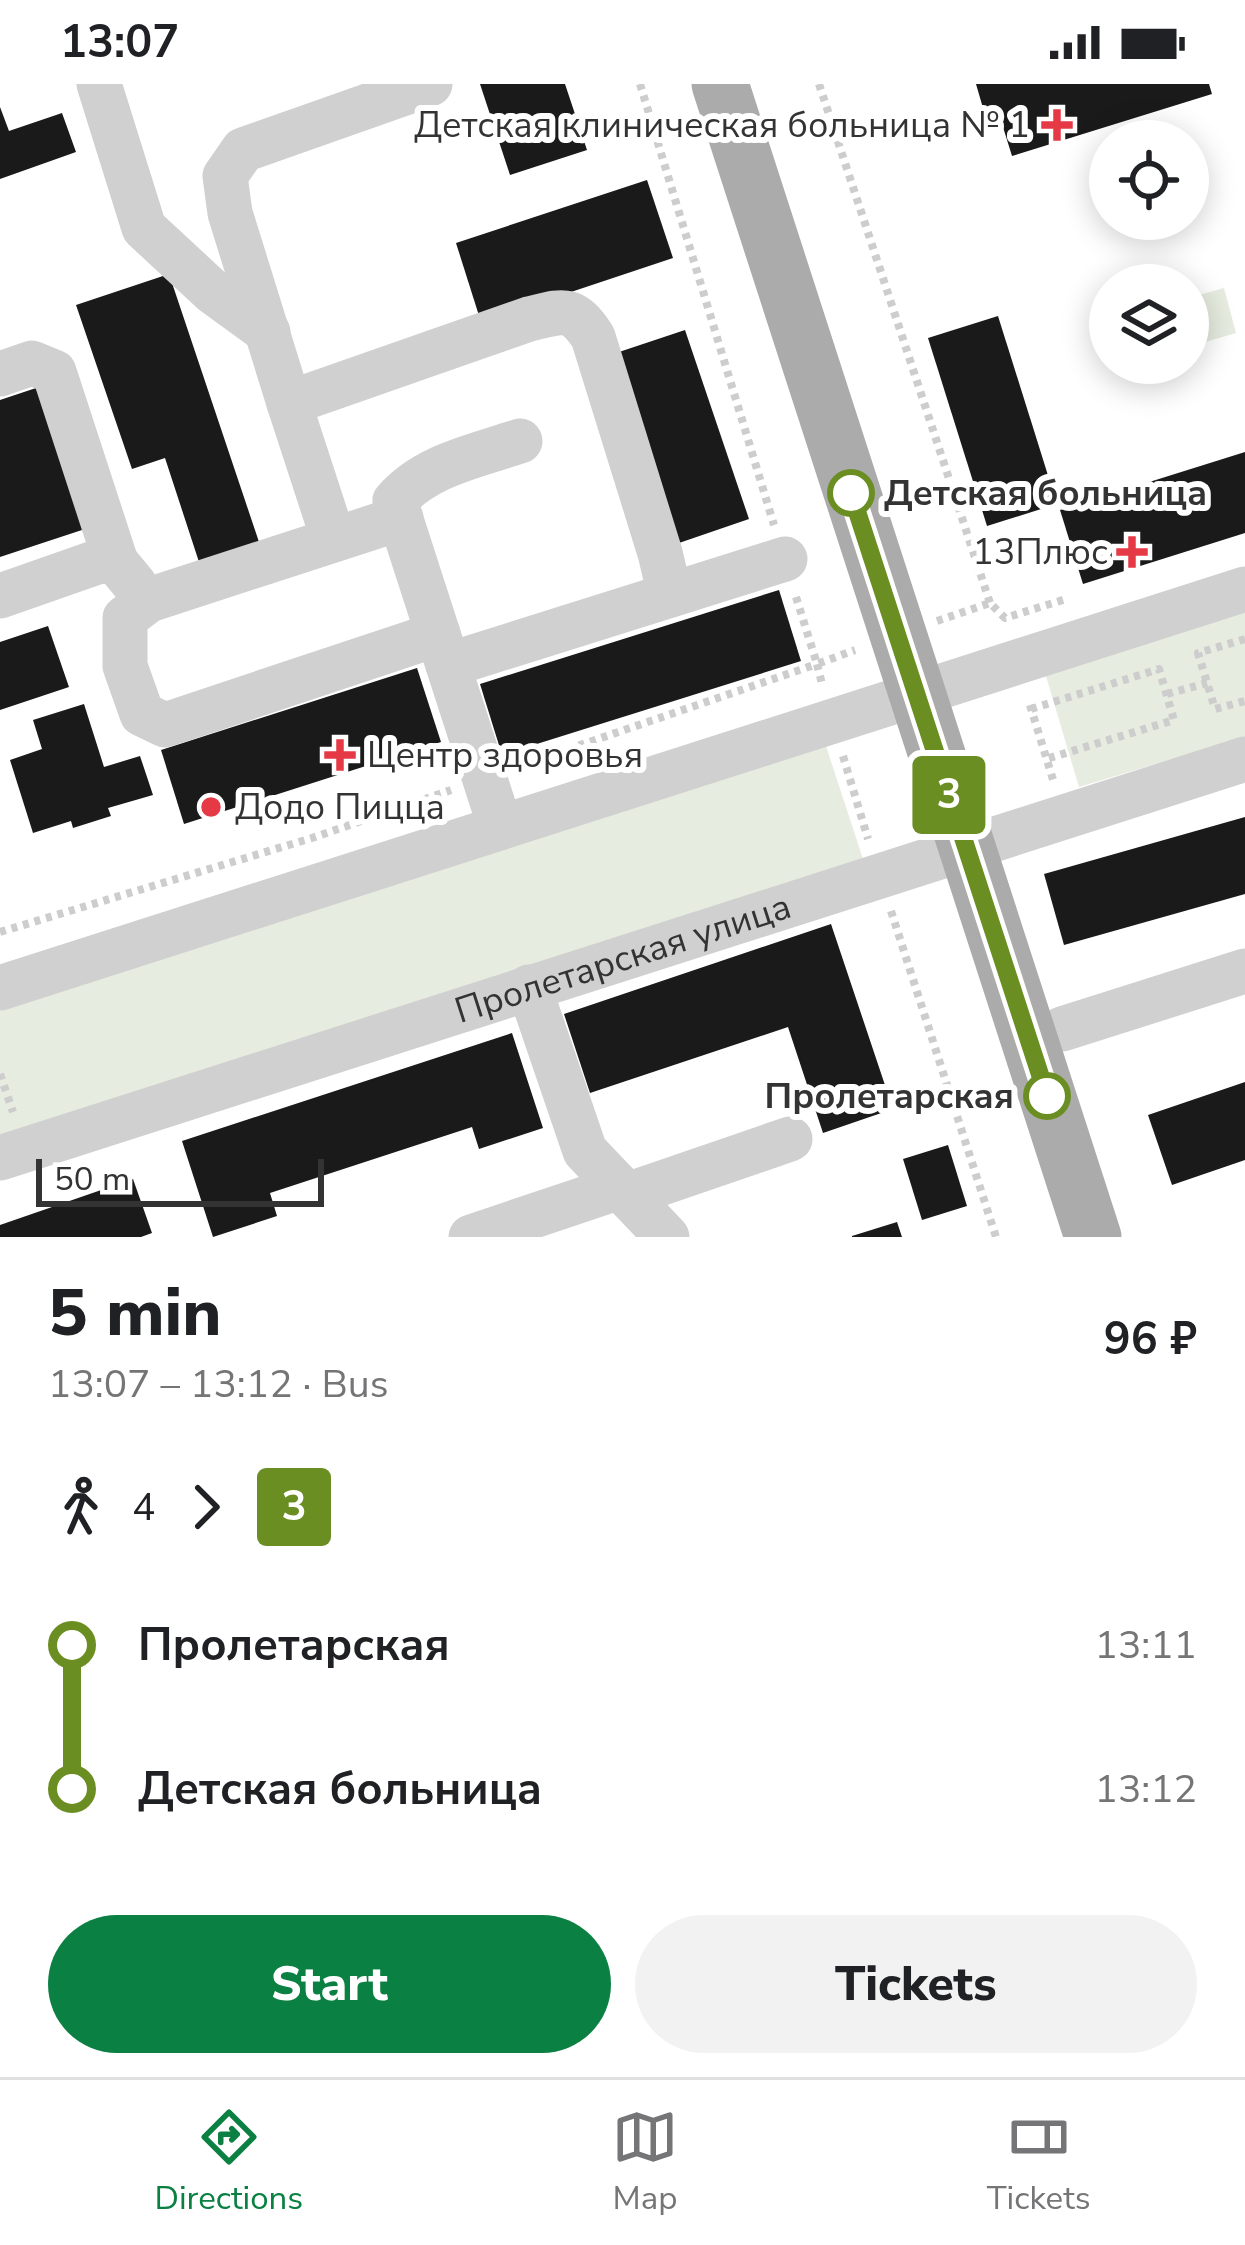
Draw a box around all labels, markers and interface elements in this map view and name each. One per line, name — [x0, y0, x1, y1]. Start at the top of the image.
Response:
text: 13:07 — [60, 12, 179, 73]
place label: Детская клиническая больница № 1 — [414, 101, 1030, 150]
marker: Детская клиническая больница № 1 — [1041, 109, 1073, 141]
map controls — [1089, 120, 1209, 384]
button: locate — [1089, 120, 1209, 240]
button: layers — [1089, 264, 1209, 384]
place label: Детская больница — [884, 469, 1207, 518]
marker: Детская больница — [829, 471, 873, 515]
place label: 13Плюс — [972, 528, 1108, 577]
marker: 13Плюс — [1119, 539, 1145, 565]
place label: Центр здоровья — [367, 731, 643, 780]
marker: Центр здоровья — [324, 739, 356, 771]
line badge: 3 — [910, 756, 988, 834]
text: 3 — [936, 766, 962, 823]
place label: Додо Пицца — [235, 783, 445, 832]
marker: Додо Пицца — [198, 794, 224, 820]
street label: Пролетарская улица — [449, 882, 797, 1035]
place label: Пролетарская — [765, 1072, 1014, 1121]
marker: Пролетарская — [1025, 1074, 1069, 1118]
scale bar — [36, 1153, 324, 1206]
text: 50 m — [54, 1157, 130, 1202]
text: 5 min — [48, 1268, 222, 1358]
text: 96 ₽ — [1104, 1309, 1197, 1370]
text: 13:07 – 13:12 · Bus — [48, 1358, 388, 1411]
icon: walk — [48, 1474, 114, 1540]
icon: forward — [173, 1474, 239, 1540]
text: 3 — [281, 1478, 307, 1535]
text: 4 — [132, 1481, 155, 1534]
text: Пролетарская — [138, 1615, 450, 1676]
text: 13:11 — [1095, 1619, 1197, 1672]
text: Детская больница — [138, 1759, 542, 1820]
text: 13:12 — [1095, 1763, 1197, 1816]
button: Start — [48, 1915, 611, 2053]
button: Tickets — [635, 1915, 1197, 2053]
tab: Directions — [154, 2104, 303, 2221]
tab: Map — [612, 2104, 678, 2221]
tab: Tickets — [987, 2104, 1091, 2221]

